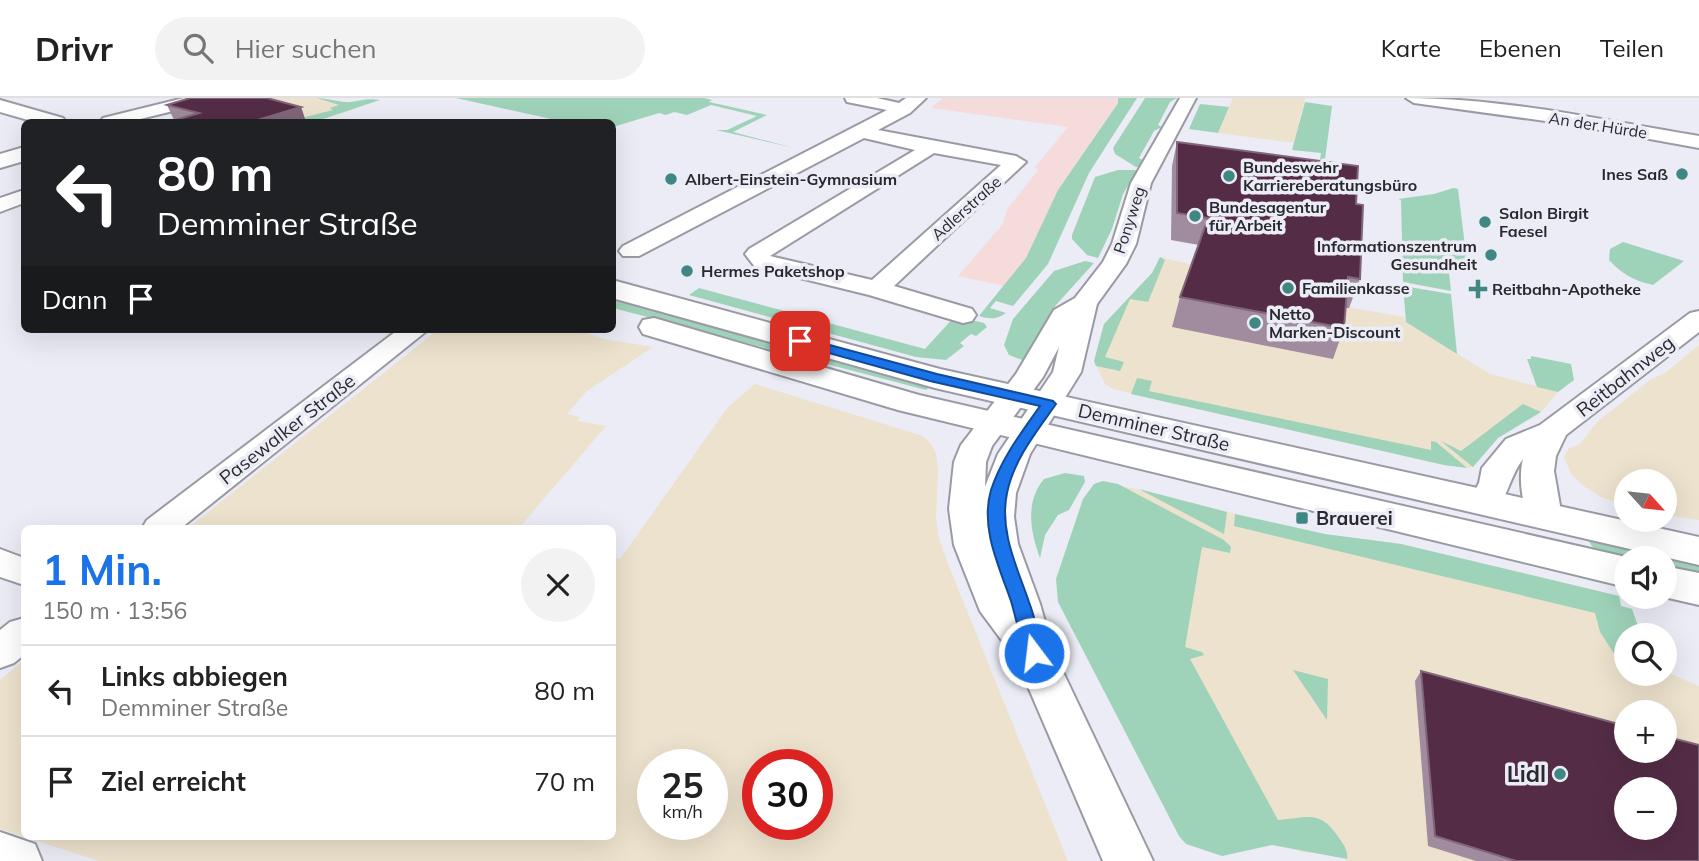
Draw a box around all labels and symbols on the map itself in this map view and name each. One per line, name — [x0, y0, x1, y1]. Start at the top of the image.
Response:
street label: An der Hürde — [1547, 107, 1649, 143]
place label: Bundeswehr Karriereberatungsbüro — [1243, 157, 1417, 195]
place label: Ines Saß — [1602, 164, 1668, 184]
marker: Ines Saß — [1674, 166, 1690, 182]
marker: Bundeswehr Karriereberatungsbüro — [1221, 168, 1237, 184]
place label: Albert-Einstein-Gymnasium — [685, 169, 897, 189]
marker: Albert-Einstein-Gymnasium — [663, 171, 679, 187]
street label: Adlerstraße — [927, 171, 1005, 245]
street label: Ponyweg — [1109, 184, 1149, 256]
place label: Bundesagentur für Arbeit — [1209, 197, 1327, 235]
place label: Salon Birgit Faesel — [1499, 203, 1589, 241]
marker: Bundesagentur für Arbeit — [1187, 208, 1203, 224]
marker: Salon Birgit Faesel — [1477, 214, 1493, 230]
place label: Informationszentrum Gesundheit — [1317, 236, 1477, 274]
marker: Informationszentrum Gesundheit — [1483, 247, 1499, 263]
place label: Hermes Paketshop — [701, 261, 845, 281]
marker: Hermes Paketshop — [679, 263, 695, 279]
place label: Familienkasse — [1302, 278, 1410, 298]
place label: Reitbahn-Apotheke — [1492, 279, 1641, 299]
marker: Familienkasse — [1280, 280, 1296, 296]
marker: Reitbahn-Apotheke — [1470, 281, 1486, 297]
place label: Netto Marken-Discount — [1269, 304, 1400, 342]
pin — [770, 311, 830, 371]
marker: Netto Marken-Discount — [1247, 315, 1263, 331]
street label: Reitbahnweg — [1571, 330, 1679, 422]
street label: Pasewalker Straße — [214, 368, 360, 490]
street label: Demminer Straße — [1076, 398, 1232, 456]
north arrow — [1614, 469, 1676, 532]
place label: Brauerei — [1316, 506, 1393, 530]
marker: Brauerei — [1294, 510, 1310, 526]
position arrow — [997, 616, 1071, 690]
speed limit sign: 30 — [742, 749, 833, 840]
place label: Lidl — [1507, 759, 1546, 788]
marker: Lidl — [1552, 766, 1568, 782]

